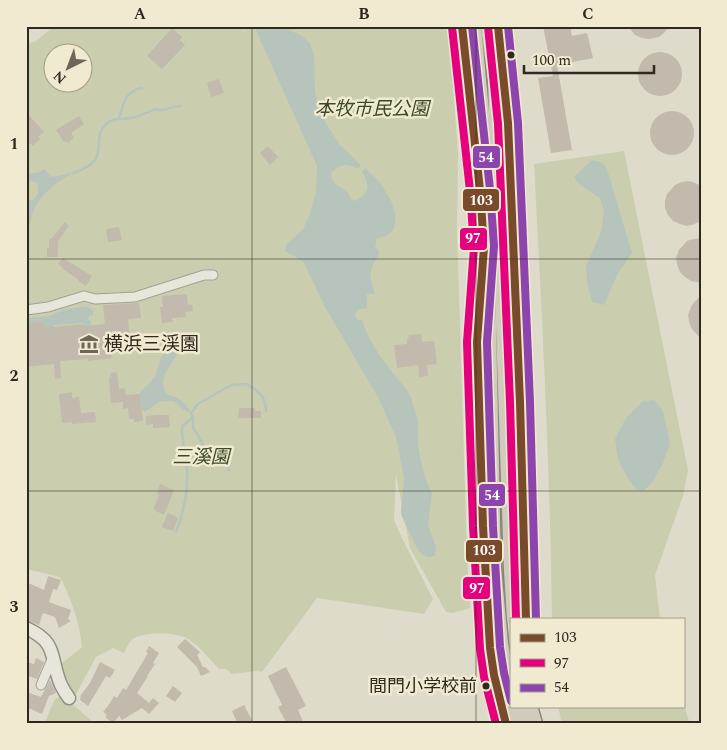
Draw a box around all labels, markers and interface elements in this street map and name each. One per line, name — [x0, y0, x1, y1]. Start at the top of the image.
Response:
text: A — [134, 2, 147, 26]
text: B — [358, 2, 370, 26]
text: C — [582, 2, 594, 26]
north arrow — [42, 42, 92, 92]
scale bar — [524, 42, 654, 74]
text: 100 m — [532, 49, 571, 72]
unlabelled marker — [506, 50, 516, 60]
text: N — [48, 66, 71, 89]
park label: 本牧市民公園 — [315, 95, 432, 124]
text: 1 — [10, 132, 18, 156]
line badge: 54 — [472, 145, 501, 169]
text: 54 — [478, 147, 494, 168]
line badge: 103 — [462, 188, 500, 212]
text: 103 — [469, 190, 493, 211]
line badge: 97 — [459, 227, 488, 251]
text: 97 — [465, 228, 481, 249]
place label: 横浜三渓園 — [104, 330, 199, 359]
museum icon: 横浜三渓園 — [78, 333, 100, 355]
text: 2 — [10, 364, 19, 388]
park label: 三溪園 — [172, 443, 232, 472]
line badge: 54 — [478, 483, 506, 507]
text: 54 — [484, 485, 500, 506]
line badge: 103 — [465, 539, 503, 563]
text: 103 — [472, 540, 496, 561]
line badge: 97 — [462, 576, 491, 600]
text: 97 — [469, 578, 485, 599]
text: 3 — [10, 595, 19, 619]
legend — [510, 618, 684, 708]
text: 103 — [554, 626, 577, 649]
text: 97 — [554, 652, 569, 675]
place label: 間門小学校前 — [369, 673, 477, 700]
text: 54 — [554, 676, 570, 699]
marker: 間門小学校前 — [481, 681, 491, 691]

